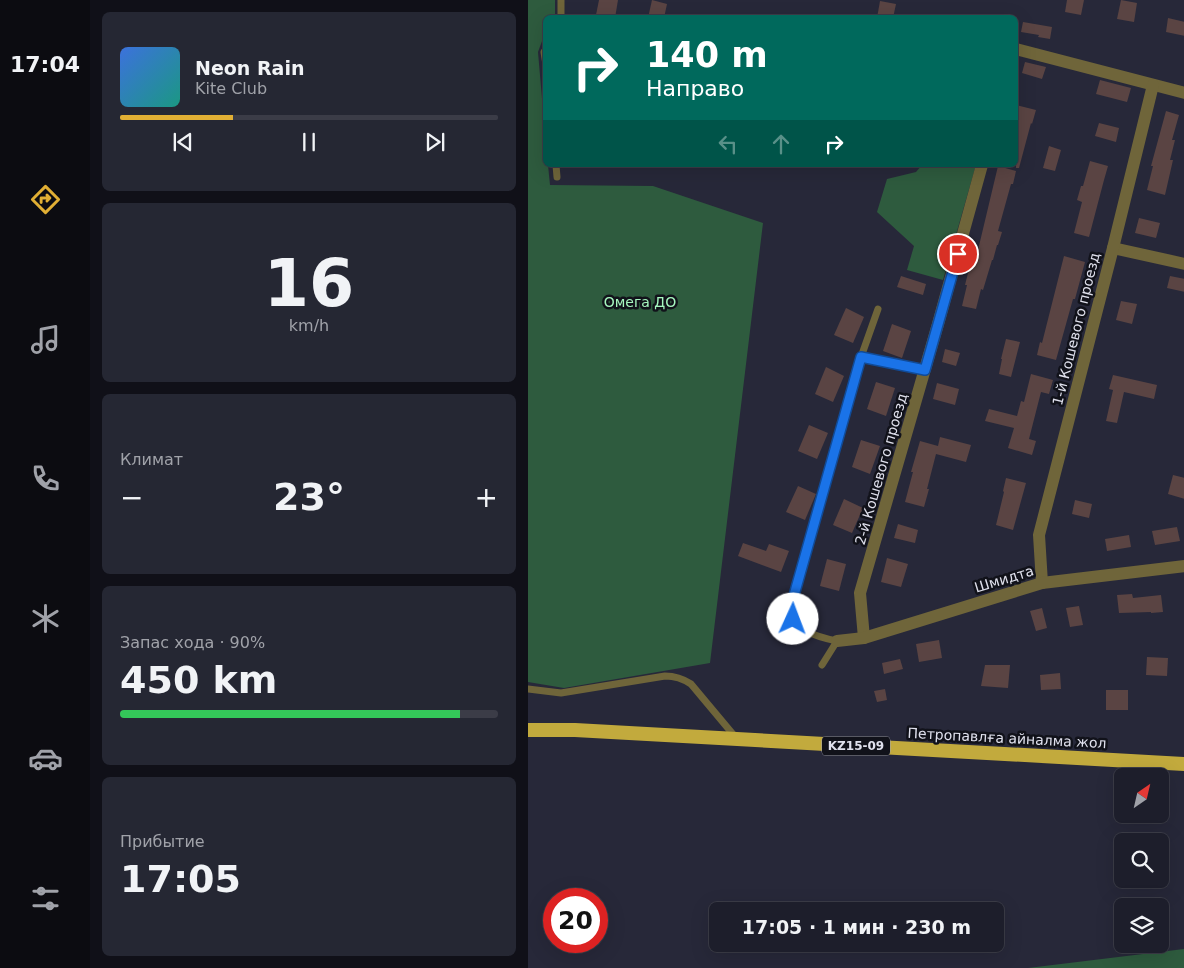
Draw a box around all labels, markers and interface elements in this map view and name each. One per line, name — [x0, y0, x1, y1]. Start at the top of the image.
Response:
icon: right — [563, 35, 628, 100]
text: 140 m — [646, 35, 768, 75]
text: 17:04 — [10, 52, 80, 77]
text: Neon Rain — [195, 57, 304, 79]
text: Направо — [646, 76, 744, 101]
text: Kite Club — [195, 79, 267, 98]
icon: previous — [169, 128, 197, 156]
icon: pause — [295, 128, 323, 156]
icon: next — [421, 128, 449, 156]
icon: left — [714, 130, 742, 158]
icon: ahead — [767, 130, 795, 158]
icon: right — [820, 130, 848, 158]
icon: directions — [28, 182, 63, 217]
pin — [937, 233, 979, 275]
icon: arrive — [944, 240, 972, 268]
text: 16 — [264, 246, 354, 321]
street label: 1-й Кошевого проезд — [1049, 251, 1103, 407]
park label: Омега ДО — [604, 294, 676, 310]
text: km/h — [289, 316, 329, 335]
icon: music — [28, 322, 63, 357]
street label: 2-й Кошевого проезд — [852, 391, 910, 547]
text: Климат — [120, 450, 183, 469]
icon: phone — [28, 461, 63, 496]
text: 23° — [273, 475, 345, 519]
text: − — [120, 481, 143, 514]
text: + — [475, 481, 498, 514]
street label: Шмидта — [972, 562, 1036, 596]
position arrow — [766, 592, 818, 644]
icon: climate — [28, 601, 63, 636]
text: Запас хода · 90% — [120, 633, 265, 652]
text: 450 km — [120, 658, 277, 702]
street label: Петропавлға айналма жол — [907, 725, 1107, 751]
road number: KZ15-09 — [822, 736, 890, 756]
icon: car — [28, 741, 63, 776]
north arrow — [1114, 768, 1169, 822]
map controls — [1114, 768, 1169, 953]
text: Прибытие — [120, 832, 205, 851]
button: search — [1114, 833, 1169, 888]
text: 17:05 — [120, 857, 241, 901]
icon: filters — [28, 881, 63, 916]
speed limit sign: 20 — [543, 888, 608, 953]
button: layers — [1114, 898, 1169, 953]
text: 17:05 · 1 мин · 230 m — [742, 916, 971, 938]

